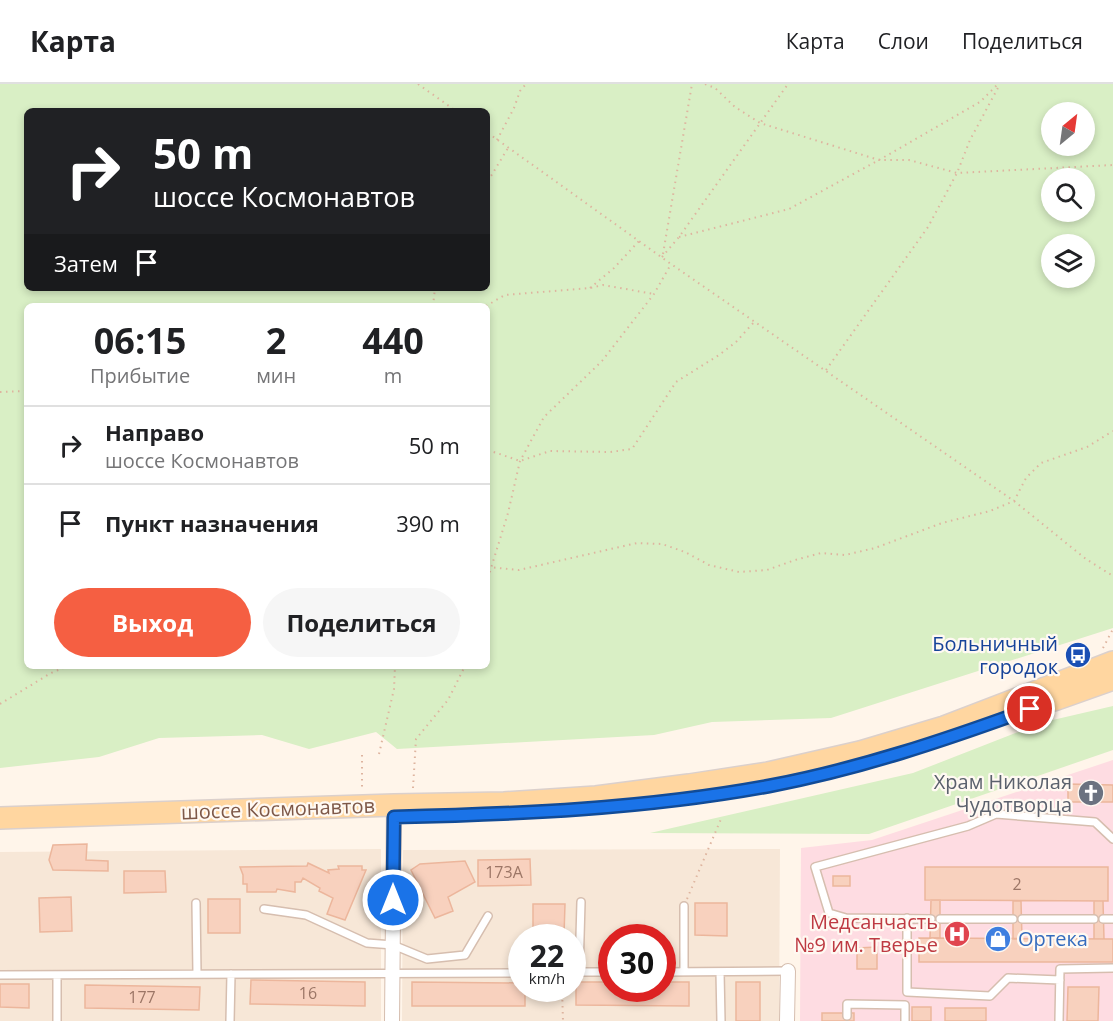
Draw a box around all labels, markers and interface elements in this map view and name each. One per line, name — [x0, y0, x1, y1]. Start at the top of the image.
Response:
text: Карта — [30, 22, 116, 60]
text: Карта — [786, 27, 845, 55]
text: Слои — [878, 27, 929, 55]
text: Поделиться — [962, 27, 1083, 55]
north arrow — [1041, 102, 1095, 156]
map controls — [1041, 102, 1095, 288]
text: 50 m — [153, 124, 253, 181]
icon: right — [54, 132, 132, 210]
button: search — [1041, 168, 1095, 222]
text: шоссе Космонавтов — [153, 178, 415, 215]
button: layers — [1041, 234, 1095, 288]
icon: arrive — [130, 246, 163, 279]
text: Затем — [54, 248, 118, 278]
text: 06:15 — [94, 316, 186, 365]
text: 2 — [266, 316, 286, 365]
text: 440 — [362, 316, 424, 365]
text: Прибытие — [90, 362, 190, 389]
text: мин — [256, 362, 296, 389]
text: m — [384, 362, 402, 389]
text: Направо — [105, 417, 204, 447]
icon: right — [54, 429, 87, 462]
text: 50 m — [409, 430, 460, 460]
text: шоссе Космонавтов — [105, 447, 299, 474]
icon: arrive — [54, 507, 87, 540]
text: Пункт назначения — [105, 508, 319, 538]
text: 390 m — [396, 508, 460, 538]
button: Выход — [54, 588, 251, 657]
button: Поделиться — [263, 588, 460, 657]
place label: Больничный городок — [932, 630, 1059, 680]
bus stop icon: Больничный городок — [1063, 640, 1093, 670]
pin — [1004, 683, 1055, 734]
icon: arrive — [1013, 692, 1046, 725]
place label: Храм Николая Чудотворца — [934, 768, 1072, 818]
church icon: Храм Николая Чудотворца — [1076, 778, 1106, 808]
street label: шоссе Космонавтов — [181, 792, 375, 825]
house number: 173А — [485, 861, 524, 883]
position arrow — [361, 868, 425, 932]
house number: 2 — [1012, 873, 1022, 895]
place label: Медсанчасть №9 им. Тверье — [794, 908, 938, 958]
hospital icon: Медсанчасть №9 им. Тверье — [942, 919, 972, 949]
speed limit sign: 30 — [598, 924, 676, 1002]
shop icon: Ортека — [983, 924, 1013, 954]
place label: Ортека — [1018, 925, 1088, 952]
text: 22 — [530, 935, 564, 976]
text: km/h — [529, 968, 565, 988]
house number: 16 — [299, 982, 317, 1004]
house number: 177 — [128, 986, 156, 1008]

